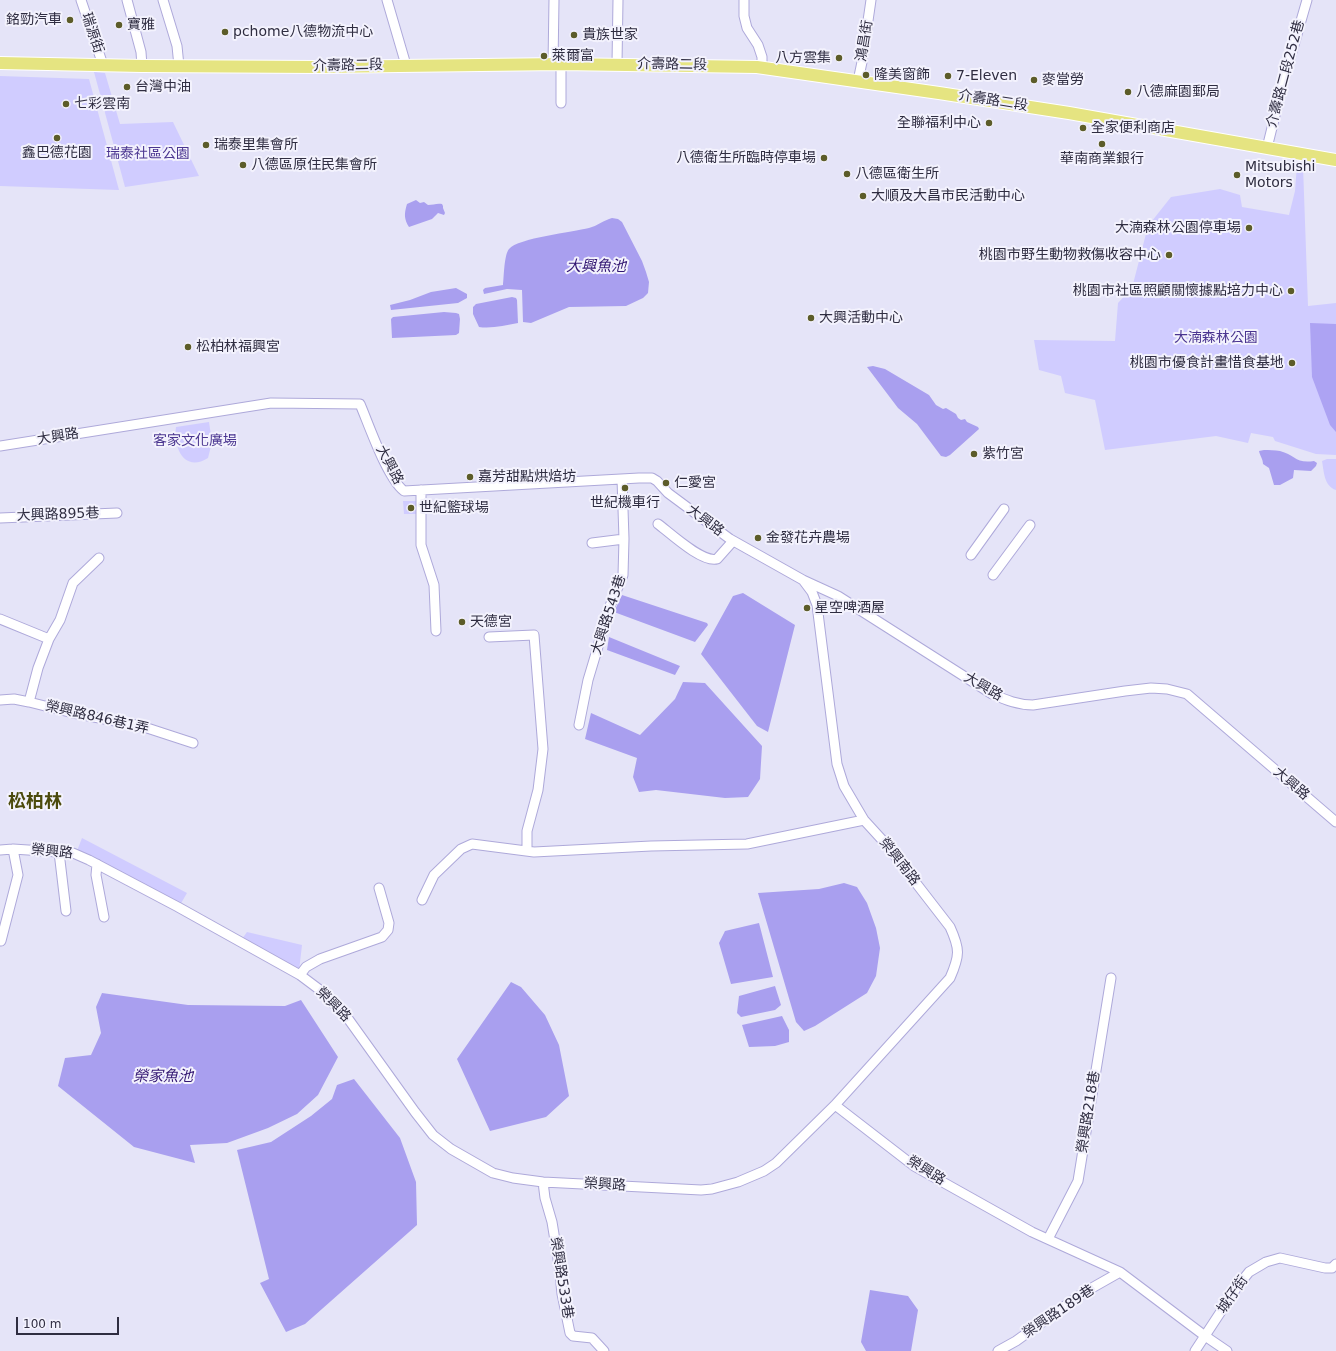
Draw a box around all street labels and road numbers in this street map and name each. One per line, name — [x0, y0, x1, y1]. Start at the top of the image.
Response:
street label: 瑞源街 — [78, 10, 106, 56]
street label: 介壽路二段252巷 — [1264, 18, 1308, 130]
street label: 鴻昌街 — [853, 19, 877, 63]
street label: 介壽路二段 — [637, 56, 707, 74]
street label: 介壽路二段 — [313, 57, 383, 75]
street label: 介壽路二段 — [957, 87, 1029, 115]
street label: 大興路 — [36, 425, 80, 449]
street label: 大興路 — [372, 443, 406, 487]
street label: 大興路 — [683, 502, 727, 540]
street label: 大興路895巷 — [16, 505, 100, 525]
street label: 大興路543巷 — [588, 573, 630, 657]
street label: 大興路 — [961, 669, 1005, 705]
street label: 榮興路846巷1弄 — [44, 698, 150, 738]
street label: 大興路 — [1270, 764, 1312, 804]
street label: 榮興南路 — [875, 835, 923, 889]
street label: 榮興路 — [30, 841, 74, 863]
street label: 榮興路 — [312, 984, 354, 1026]
street label: 榮興路218巷 — [1074, 1070, 1104, 1154]
street label: 榮興路 — [904, 1153, 948, 1189]
street label: 榮興路 — [584, 1176, 626, 1194]
street label: 榮興路533巷 — [546, 1236, 576, 1320]
street label: 城仔街 — [1214, 1273, 1252, 1317]
street label: 榮興路189巷 — [1020, 1282, 1098, 1342]

